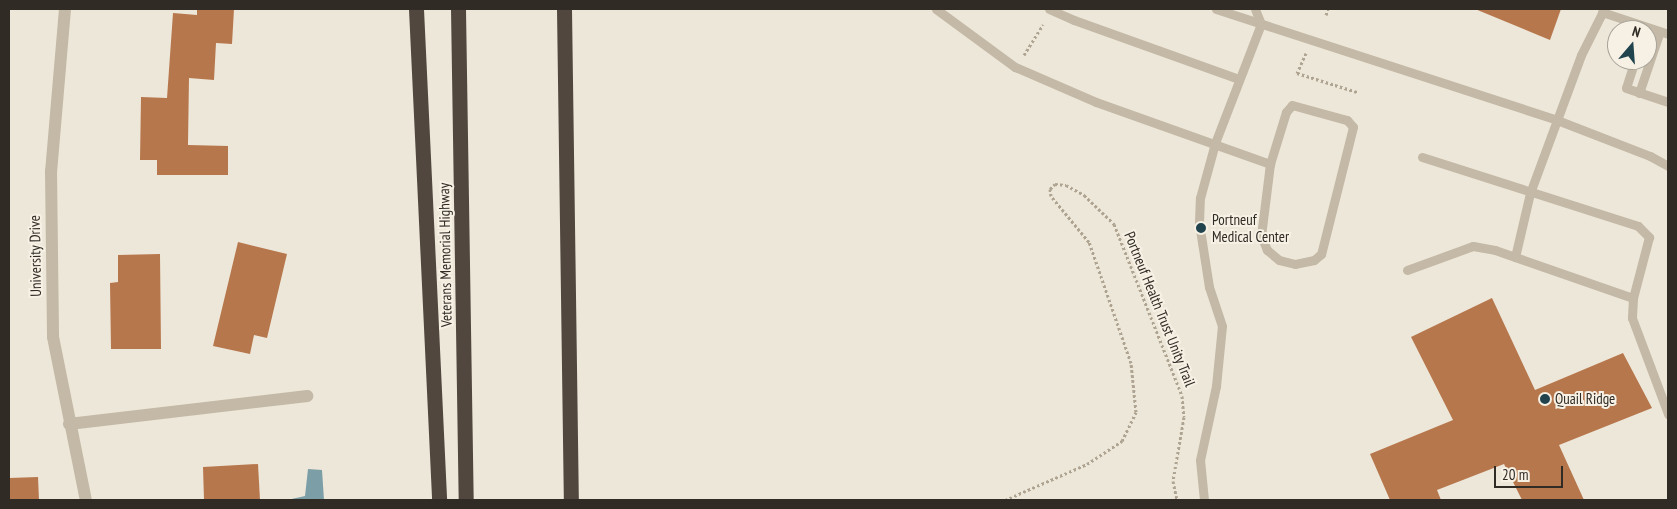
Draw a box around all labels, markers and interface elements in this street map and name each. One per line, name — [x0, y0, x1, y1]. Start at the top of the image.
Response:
north arrow — [1607, 20, 1657, 70]
text: N — [1630, 22, 1643, 41]
street label: Veterans Memorial Highway — [435, 183, 455, 327]
place label: Portneuf Medical Center — [1212, 210, 1289, 245]
street label: University Drive — [25, 215, 45, 297]
marker: Portneuf Medical Center — [1194, 221, 1208, 235]
street label: Portneuf Health Trust Unity Trail — [1120, 228, 1200, 390]
place label: Quail Ridge — [1555, 390, 1615, 408]
marker: Quail Ridge — [1539, 393, 1551, 405]
scale bar — [1497, 456, 1566, 488]
text: 20 m — [1502, 465, 1528, 484]

